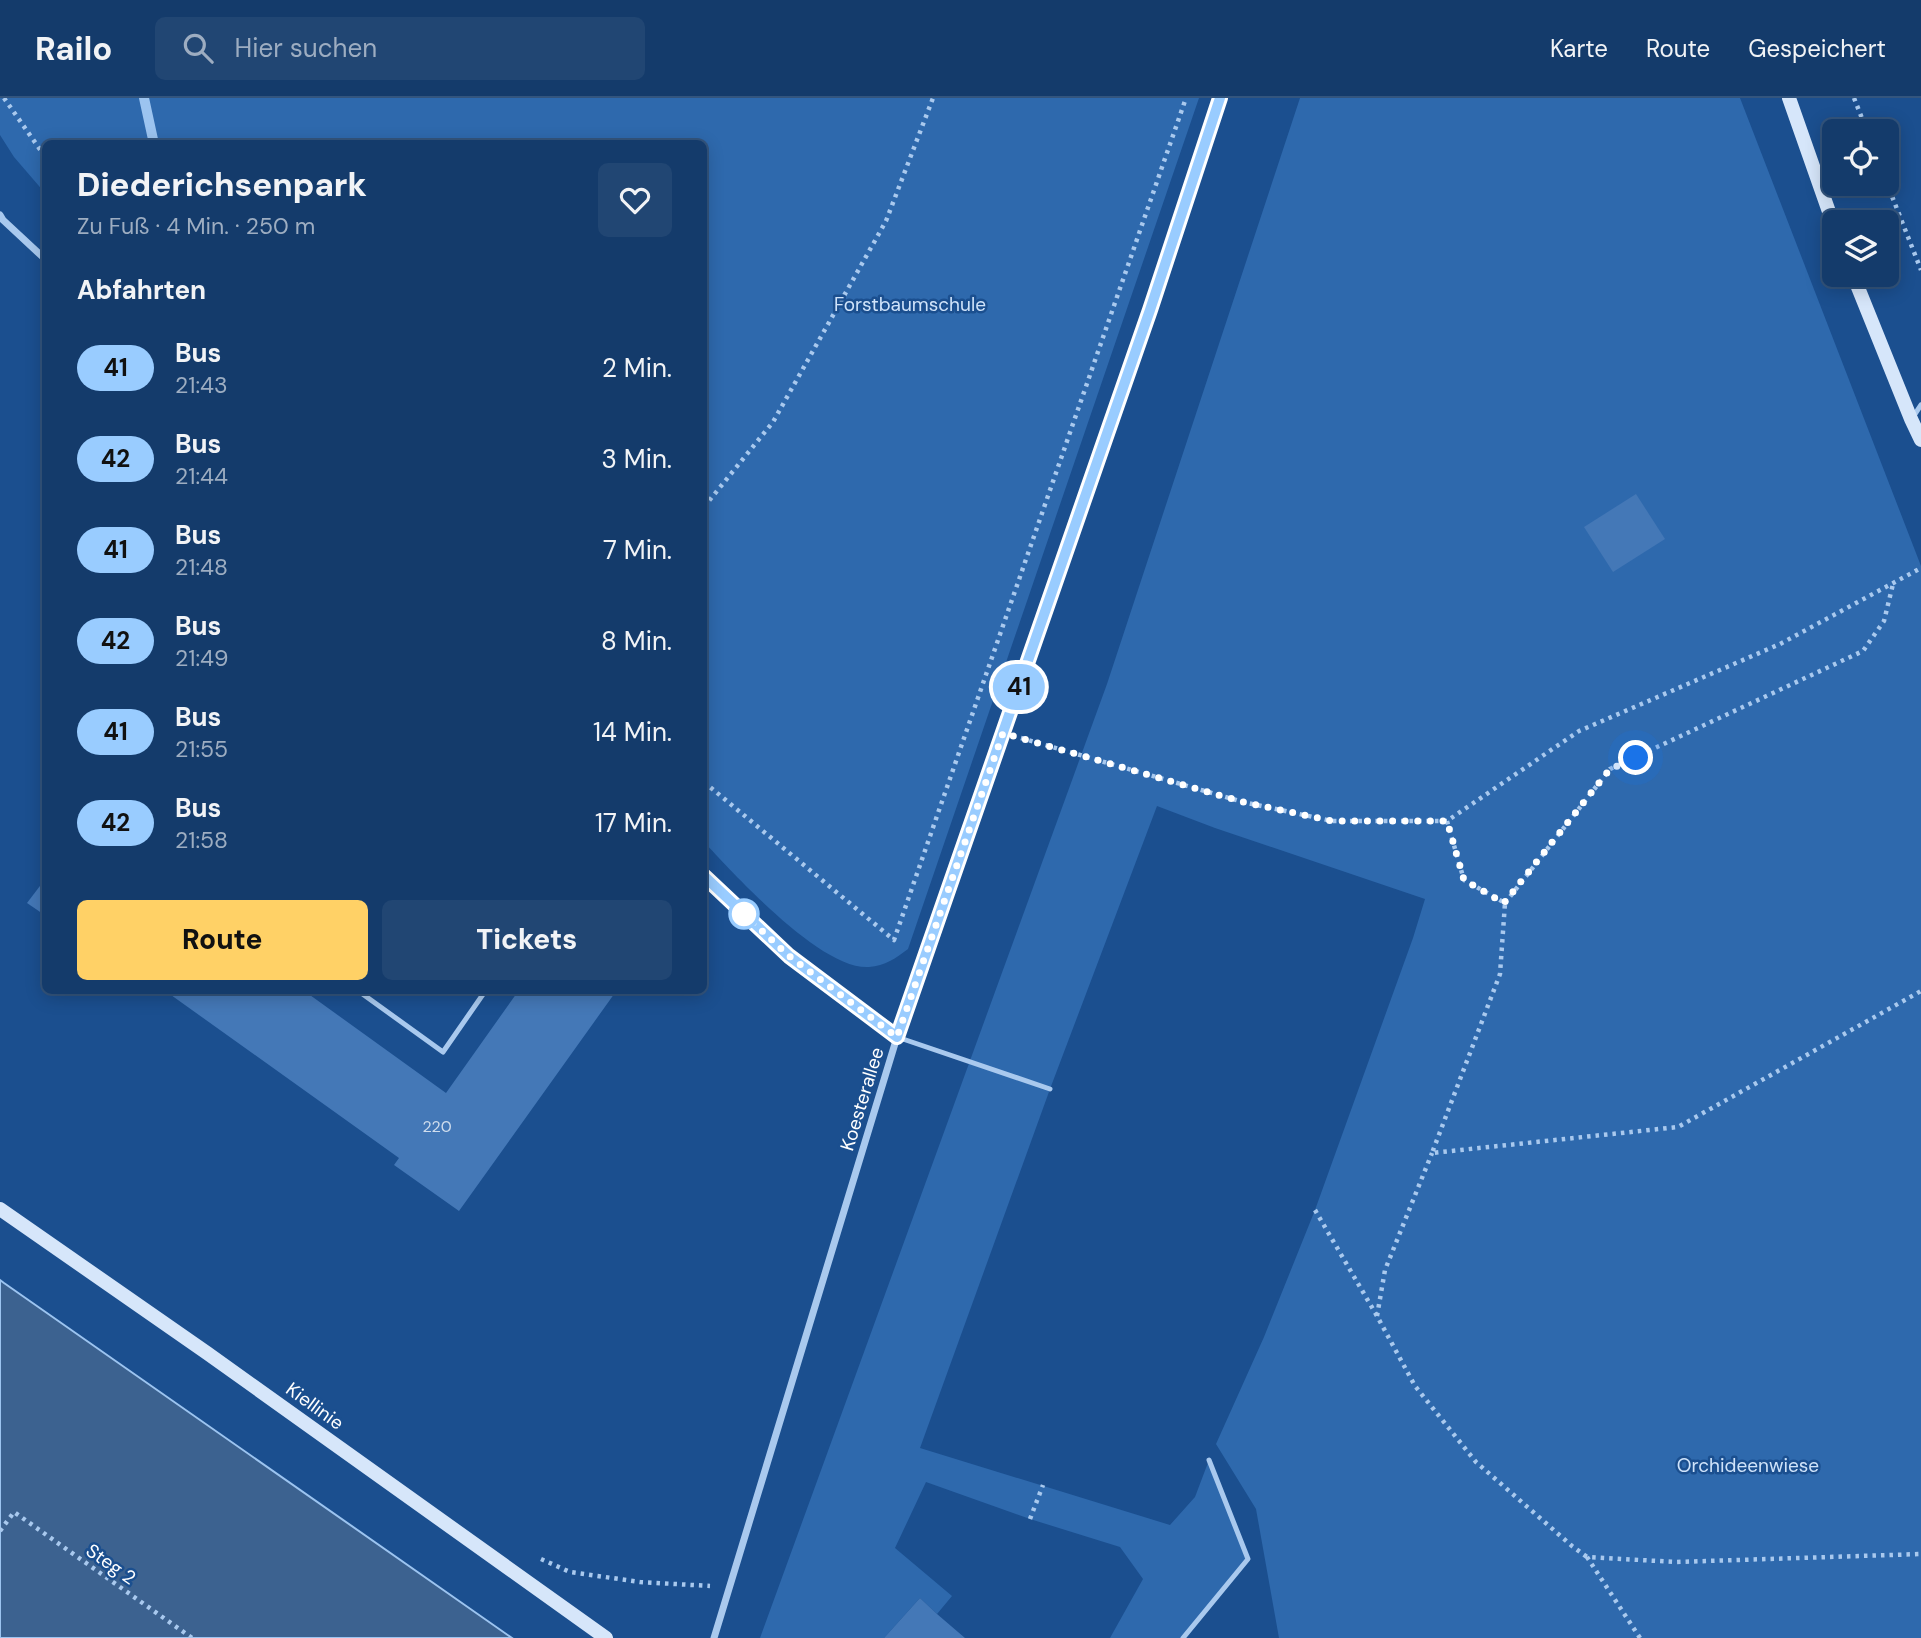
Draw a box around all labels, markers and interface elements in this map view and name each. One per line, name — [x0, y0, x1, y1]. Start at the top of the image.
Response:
search box — [155, 17, 645, 80]
text: Railo — [35, 27, 113, 70]
icon: search — [179, 29, 217, 67]
text: Hier suchen — [235, 31, 377, 65]
text: Karte — [1550, 33, 1608, 64]
text: Route — [1646, 33, 1710, 64]
text: Gespeichert — [1748, 33, 1886, 64]
map controls — [1822, 119, 1899, 287]
button: locate — [1822, 119, 1899, 196]
text: Diederichsenpark — [77, 163, 367, 206]
button: heart — [598, 163, 672, 237]
button: layers — [1822, 210, 1899, 287]
text: Zu Fuß · 4 Min. · 250 m — [77, 211, 315, 241]
text: Abfahrten — [77, 273, 206, 307]
park label: Forstbaumschule — [834, 292, 986, 317]
text: Bus — [175, 336, 221, 370]
text: 2 Min. — [602, 351, 672, 385]
text: 41 — [103, 352, 128, 383]
text: 21:43 — [175, 370, 228, 400]
text: Bus — [175, 427, 221, 461]
text: 3 Min. — [602, 442, 672, 476]
text: 42 — [101, 443, 130, 474]
text: 21:44 — [175, 461, 228, 491]
text: Bus — [175, 518, 221, 552]
text: 7 Min. — [603, 533, 672, 567]
text: 41 — [103, 534, 128, 565]
text: 21:48 — [175, 552, 228, 582]
text: Bus — [175, 609, 221, 643]
text: 8 Min. — [601, 624, 672, 658]
text: 42 — [101, 625, 130, 656]
text: 21:49 — [175, 643, 228, 673]
line badge: 41 — [988, 664, 1050, 710]
text: 41 — [1007, 671, 1031, 702]
text: Bus — [175, 700, 221, 734]
text: 14 Min. — [593, 715, 672, 749]
text: 41 — [103, 716, 128, 747]
text: 21:55 — [175, 734, 228, 764]
your location — [1618, 740, 1653, 775]
text: Bus — [175, 791, 221, 825]
text: 17 Min. — [595, 806, 672, 840]
text: 42 — [101, 807, 130, 838]
text: 21:58 — [175, 825, 228, 855]
unlabelled marker — [729, 899, 759, 929]
button: Route — [77, 900, 368, 980]
button: Tickets — [382, 900, 672, 980]
street label: Koesterallee — [834, 1044, 890, 1154]
house number: 220 — [422, 1116, 452, 1137]
street label: Kiellinie — [281, 1377, 349, 1435]
park label: Orchideenwiese — [1677, 1453, 1819, 1478]
street label: Steg 2 — [81, 1538, 141, 1590]

